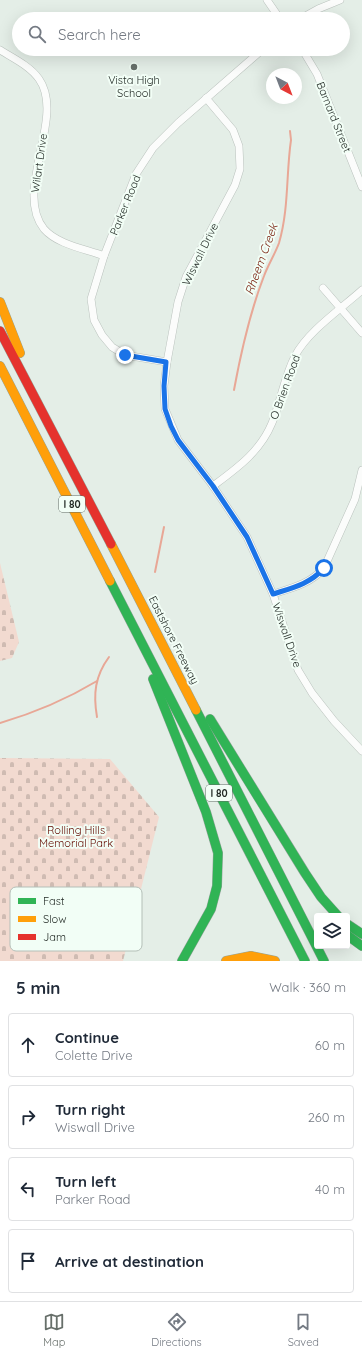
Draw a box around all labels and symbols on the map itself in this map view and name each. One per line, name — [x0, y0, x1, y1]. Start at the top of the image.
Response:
marker: Vista High School — [129, 62, 139, 72]
north arrow — [266, 68, 302, 104]
place label: Vista High School — [108, 73, 160, 100]
street label: Barnard Street — [313, 80, 355, 155]
street label: Wilart Drive — [28, 133, 50, 193]
street label: Parker Road — [107, 173, 143, 237]
water label: Rheem Creek — [241, 220, 281, 297]
street label: Wiswall Drive — [179, 221, 221, 287]
route end — [116, 346, 134, 364]
street label: O Brien Road — [267, 353, 303, 421]
road number: I 80 — [59, 496, 85, 512]
route start — [315, 559, 333, 577]
street label: Eastshore Freeway — [146, 594, 202, 686]
street label: Wiswall Drive — [269, 601, 305, 669]
road number: I 80 — [206, 785, 232, 801]
park label: Rolling Hills Memorial Park — [39, 823, 113, 850]
legend — [10, 887, 142, 951]
text: Fast — [43, 894, 65, 908]
text: Slow — [43, 912, 67, 926]
text: Jam — [43, 930, 66, 944]

